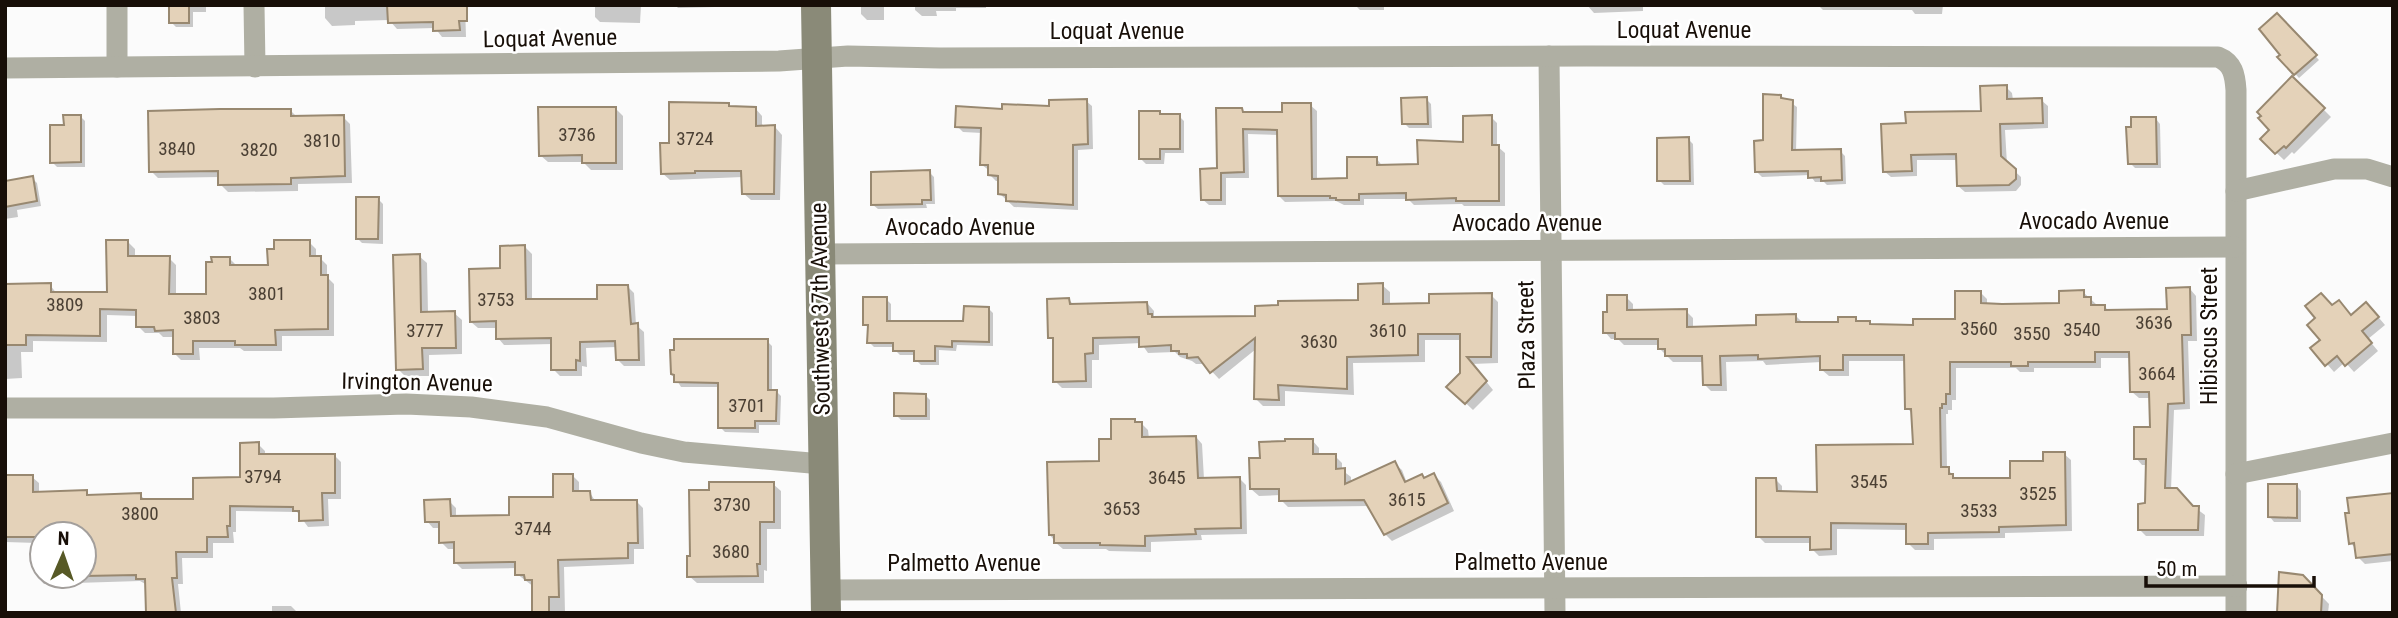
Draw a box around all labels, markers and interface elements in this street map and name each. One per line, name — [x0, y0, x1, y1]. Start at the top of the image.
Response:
street label: Loquat Avenue — [1617, 17, 1751, 44]
street label: Loquat Avenue — [1050, 18, 1184, 45]
street label: Loquat Avenue — [483, 24, 617, 53]
house number: 3736 — [558, 123, 596, 146]
house number: 3724 — [676, 127, 714, 150]
house number: 3810 — [303, 129, 341, 152]
house number: 3840 — [158, 137, 196, 160]
house number: 3820 — [240, 138, 278, 161]
street label: Southwest 37th Avenue — [805, 202, 836, 416]
street label: Avocado Avenue — [2019, 208, 2169, 235]
street label: Avocado Avenue — [1452, 210, 1602, 237]
street label: Avocado Avenue — [885, 214, 1035, 241]
street label: Hibiscus Street — [2196, 267, 2223, 405]
street label: Plaza Street — [1512, 280, 1541, 390]
house number: 3801 — [248, 282, 286, 305]
house number: 3753 — [477, 288, 515, 311]
house number: 3809 — [46, 293, 84, 316]
house number: 3803 — [183, 306, 221, 329]
house number: 3636 — [2135, 311, 2173, 334]
house number: 3560 — [1960, 317, 1998, 340]
house number: 3540 — [2063, 318, 2101, 341]
house number: 3777 — [406, 319, 444, 342]
house number: 3610 — [1369, 319, 1407, 342]
house number: 3550 — [2013, 322, 2051, 345]
house number: 3630 — [1300, 330, 1338, 353]
house number: 3664 — [2138, 362, 2176, 385]
street label: Irvington Avenue — [341, 368, 493, 397]
house number: 3701 — [728, 394, 766, 417]
house number: 3794 — [244, 465, 282, 488]
house number: 3645 — [1148, 466, 1186, 489]
house number: 3545 — [1850, 470, 1888, 493]
house number: 3525 — [2019, 482, 2057, 505]
house number: 3615 — [1388, 488, 1426, 511]
house number: 3730 — [713, 493, 751, 516]
house number: 3653 — [1103, 497, 1141, 520]
house number: 3533 — [1960, 499, 1998, 522]
house number: 3800 — [121, 502, 159, 525]
house number: 3744 — [514, 517, 552, 540]
north arrow — [28, 520, 98, 590]
text: N — [57, 527, 70, 550]
house number: 3680 — [712, 540, 750, 563]
scale bar — [2146, 544, 2314, 588]
street label: Palmetto Avenue — [1454, 549, 1608, 576]
street label: Palmetto Avenue — [887, 550, 1041, 577]
text: 50 m — [2156, 557, 2197, 581]

